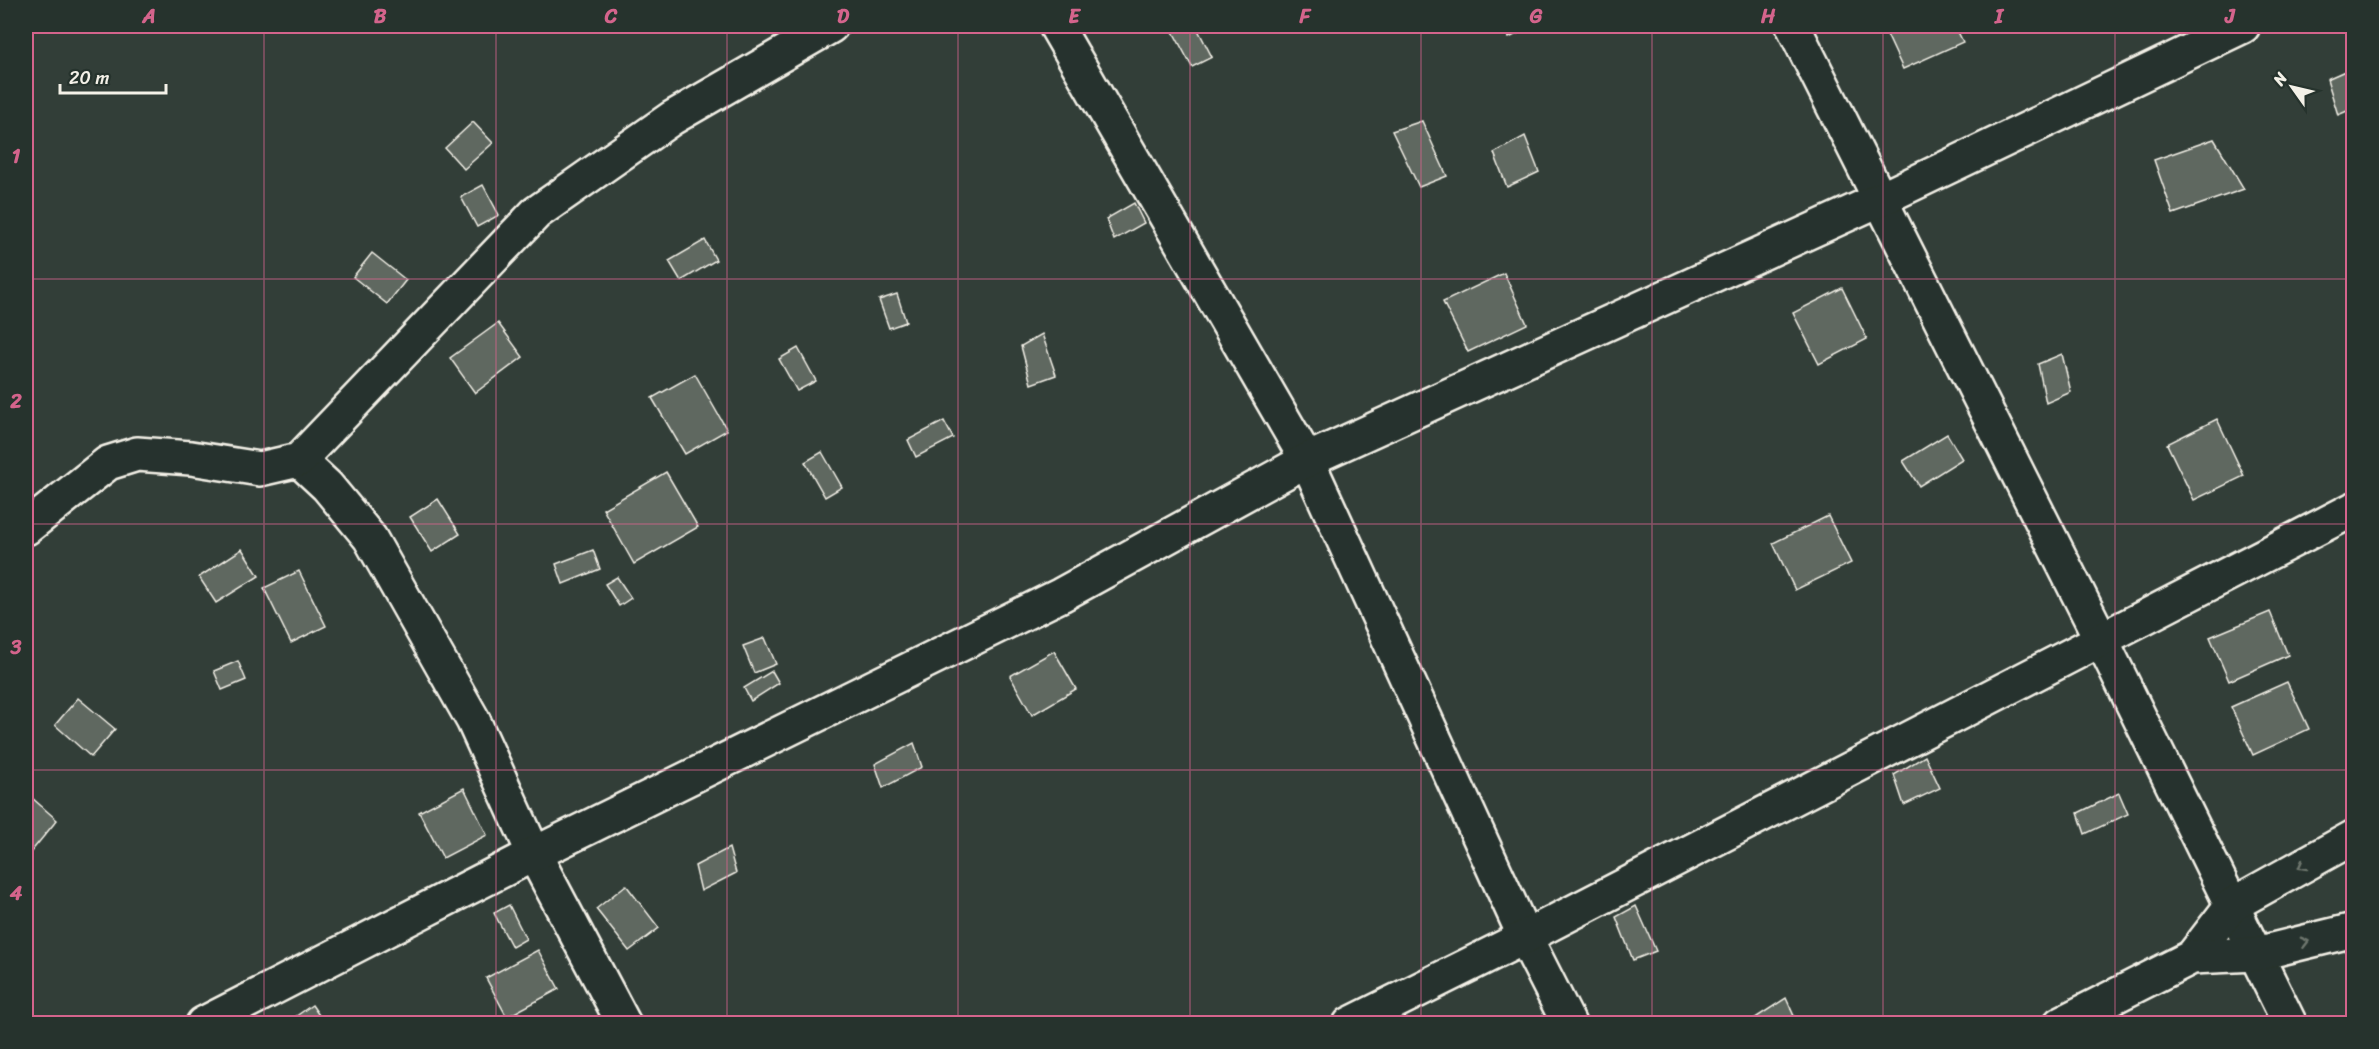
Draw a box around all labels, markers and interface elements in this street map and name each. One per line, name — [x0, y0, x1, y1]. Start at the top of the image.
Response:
text: A — [141, 0, 156, 34]
text: B — [374, 0, 387, 34]
text: C — [604, 0, 618, 34]
text: D — [837, 0, 850, 34]
text: E — [1068, 0, 1081, 34]
text: F — [1299, 0, 1312, 34]
text: G — [1529, 0, 1543, 34]
text: H — [1760, 0, 1776, 34]
text: I — [1994, 0, 2005, 34]
text: J — [2224, 0, 2236, 34]
scale bar — [60, 57, 166, 95]
north arrow — [2262, 57, 2322, 117]
text: 20 m — [69, 62, 109, 94]
text: N — [2264, 65, 2296, 92]
text: 1 — [12, 139, 21, 174]
text: 2 — [9, 384, 22, 419]
text: 3 — [10, 630, 22, 665]
one-way arrow — [2298, 858, 2309, 870]
text: 4 — [9, 876, 23, 911]
one-way arrow — [2299, 936, 2309, 949]

